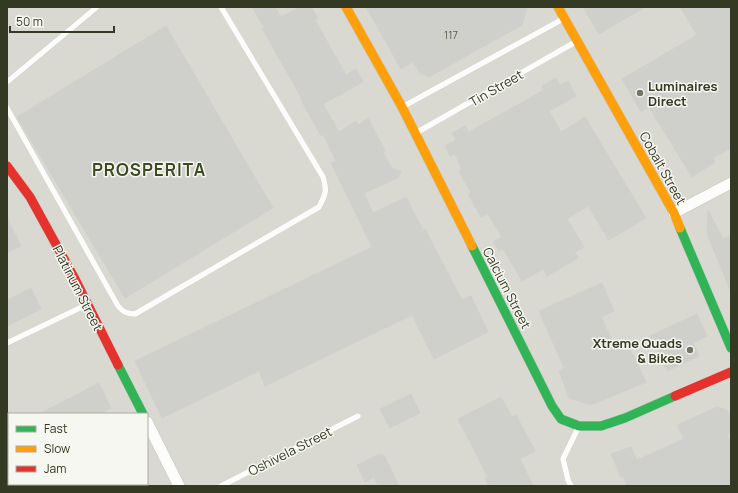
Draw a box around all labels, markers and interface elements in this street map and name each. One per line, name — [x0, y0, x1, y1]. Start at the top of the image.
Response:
scale bar — [10, 8, 114, 34]
text: 50 m — [16, 13, 43, 30]
house number: 117 — [444, 27, 458, 42]
street label: Tin Street — [466, 65, 526, 111]
place label: Luminaires Direct — [648, 77, 718, 110]
marker: Luminaires Direct — [635, 88, 645, 98]
street label: Cobalt Street — [636, 128, 690, 208]
district label: PROSPERITA — [92, 158, 206, 181]
street label: Platinum Street — [49, 242, 107, 334]
street label: Calcium Street — [479, 244, 535, 332]
place label: Xtreme Quads & Bikes — [593, 334, 682, 367]
marker: Xtreme Quads & Bikes — [685, 345, 695, 355]
legend — [8, 413, 148, 485]
text: Fast — [44, 420, 68, 437]
street label: Oshivela Street — [245, 422, 335, 480]
text: Slow — [44, 440, 70, 457]
text: Jam — [44, 460, 66, 477]

